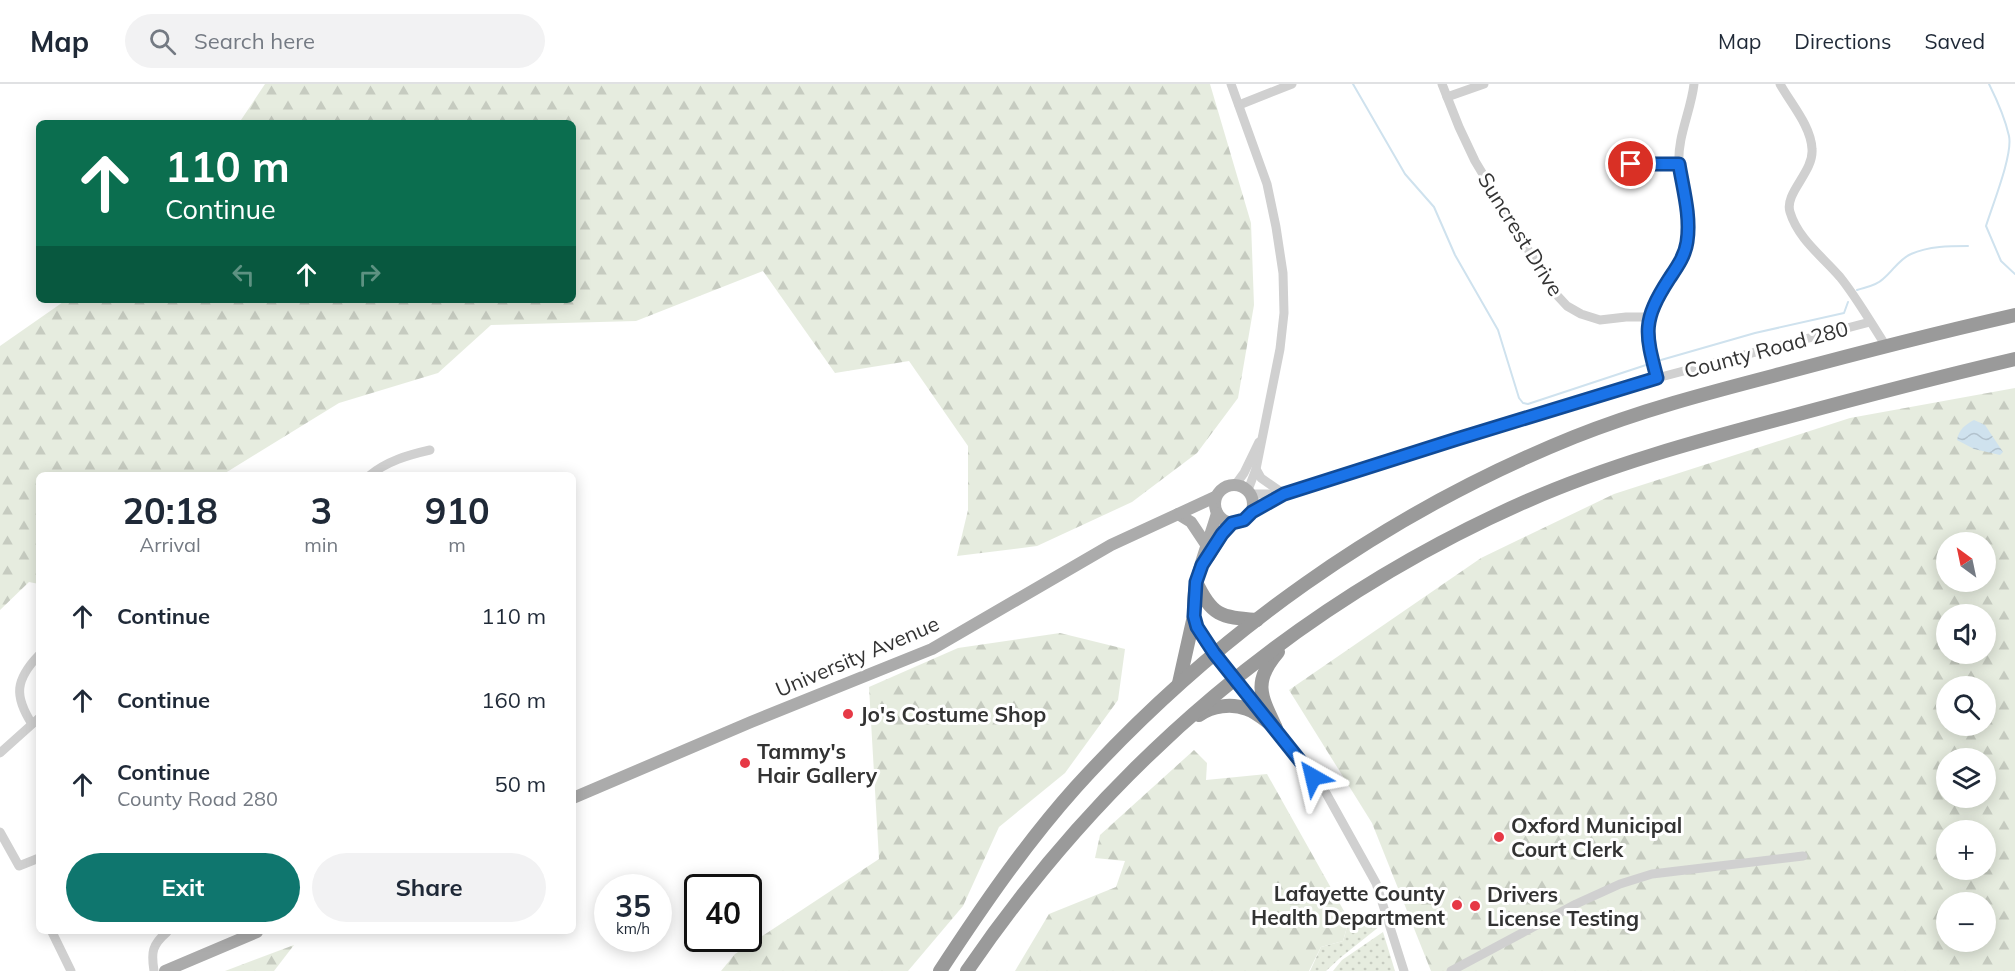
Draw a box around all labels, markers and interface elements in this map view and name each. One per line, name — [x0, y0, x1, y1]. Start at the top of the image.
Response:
search box — [125, 14, 545, 68]
text: Map — [30, 24, 89, 59]
icon: search — [146, 25, 179, 58]
text: Search here — [194, 27, 315, 55]
text: Map — [1718, 28, 1761, 54]
text: Directions — [1794, 28, 1891, 54]
text: Saved — [1924, 28, 1985, 54]
pin — [1605, 138, 1656, 189]
text: 110 m — [165, 140, 290, 193]
icon: ahead — [66, 144, 144, 222]
icon: arrive — [1614, 147, 1647, 180]
street label: Suncrest Drive — [1473, 167, 1569, 301]
text: Continue — [165, 192, 276, 226]
icon: left — [227, 258, 260, 291]
icon: ahead — [290, 258, 323, 291]
icon: right — [353, 258, 386, 291]
street label: County Road 280 — [1681, 315, 1851, 383]
text: 20:18 — [122, 488, 218, 533]
text: 3 — [310, 488, 332, 533]
text: 910 — [425, 488, 490, 533]
text: Arrival — [140, 532, 201, 557]
text: min — [304, 532, 338, 557]
text: m — [448, 532, 466, 557]
north arrow — [1936, 532, 1996, 592]
map controls — [1936, 532, 1996, 952]
icon: ahead — [66, 600, 99, 633]
text: Continue — [117, 602, 210, 630]
text: 110 m — [481, 602, 546, 630]
button: sound — [1936, 604, 1996, 664]
street label: University Avenue — [771, 610, 943, 702]
button: search — [1936, 676, 1996, 736]
icon: ahead — [66, 684, 99, 717]
text: Continue — [117, 686, 210, 714]
text: 160 m — [481, 686, 546, 714]
place label: Jo's Costume Shop — [860, 701, 1046, 727]
marker: Jo's Costume Shop — [841, 707, 855, 721]
place label: Tammy's Hair Gallery — [757, 738, 878, 788]
position arrow — [1281, 745, 1345, 809]
button: layers — [1936, 748, 1996, 808]
marker: Tammy's Hair Gallery — [738, 756, 752, 770]
text: Continue — [117, 758, 210, 786]
icon: ahead — [66, 768, 99, 801]
text: 50 m — [495, 770, 546, 798]
text: County Road 280 — [117, 786, 278, 811]
place label: Oxford Municipal Court Clerk — [1511, 812, 1682, 862]
button: + — [1936, 820, 1996, 880]
marker: Oxford Municipal Court Clerk — [1492, 830, 1506, 844]
button: Exit — [66, 853, 300, 922]
button: Share — [312, 853, 546, 922]
speed limit sign: 40 — [684, 874, 762, 952]
place label: Lafayette County Health Department — [1251, 880, 1446, 930]
place label: Drivers License Testing — [1487, 881, 1639, 931]
text: 35 — [615, 887, 651, 925]
button: − — [1936, 892, 1996, 952]
marker: Lafayette County Health Department — [1450, 898, 1464, 912]
marker: Drivers License Testing — [1468, 899, 1482, 913]
text: km/h — [616, 919, 650, 938]

